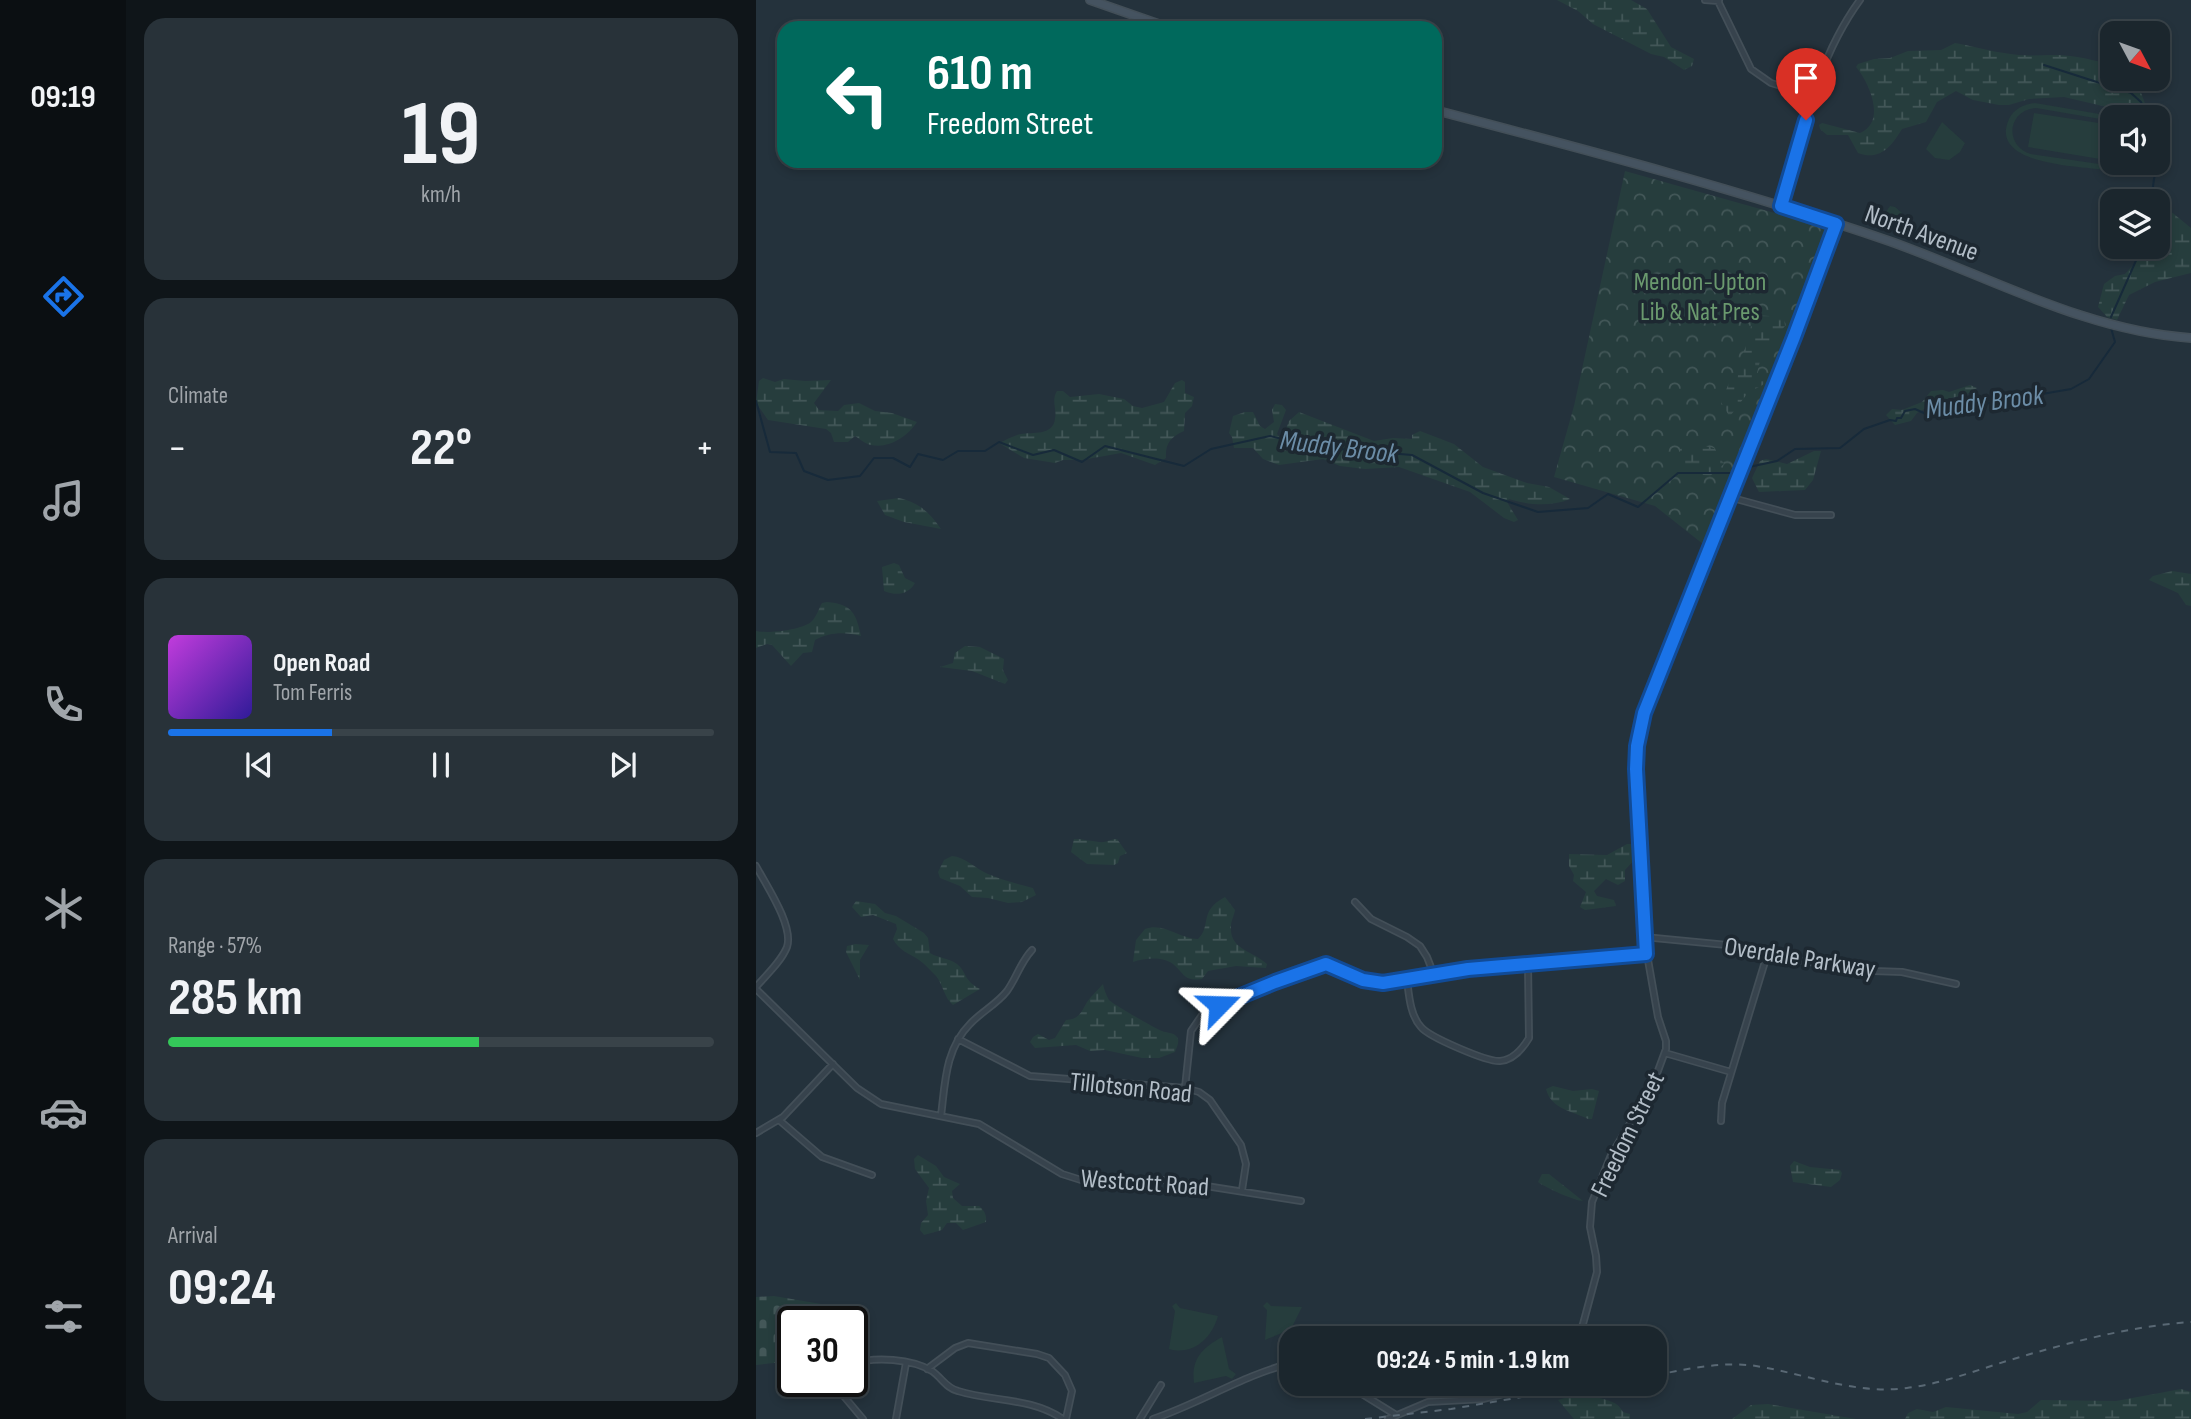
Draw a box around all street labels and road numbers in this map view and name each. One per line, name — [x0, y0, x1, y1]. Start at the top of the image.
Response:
street label: North Avenue — [1860, 199, 1983, 268]
street label: Overdale Parkway — [1722, 931, 1878, 986]
street label: Tillotson Road — [1068, 1067, 1193, 1110]
street label: Freedom Street — [1585, 1067, 1672, 1202]
street label: Westcott Road — [1080, 1164, 1210, 1203]

